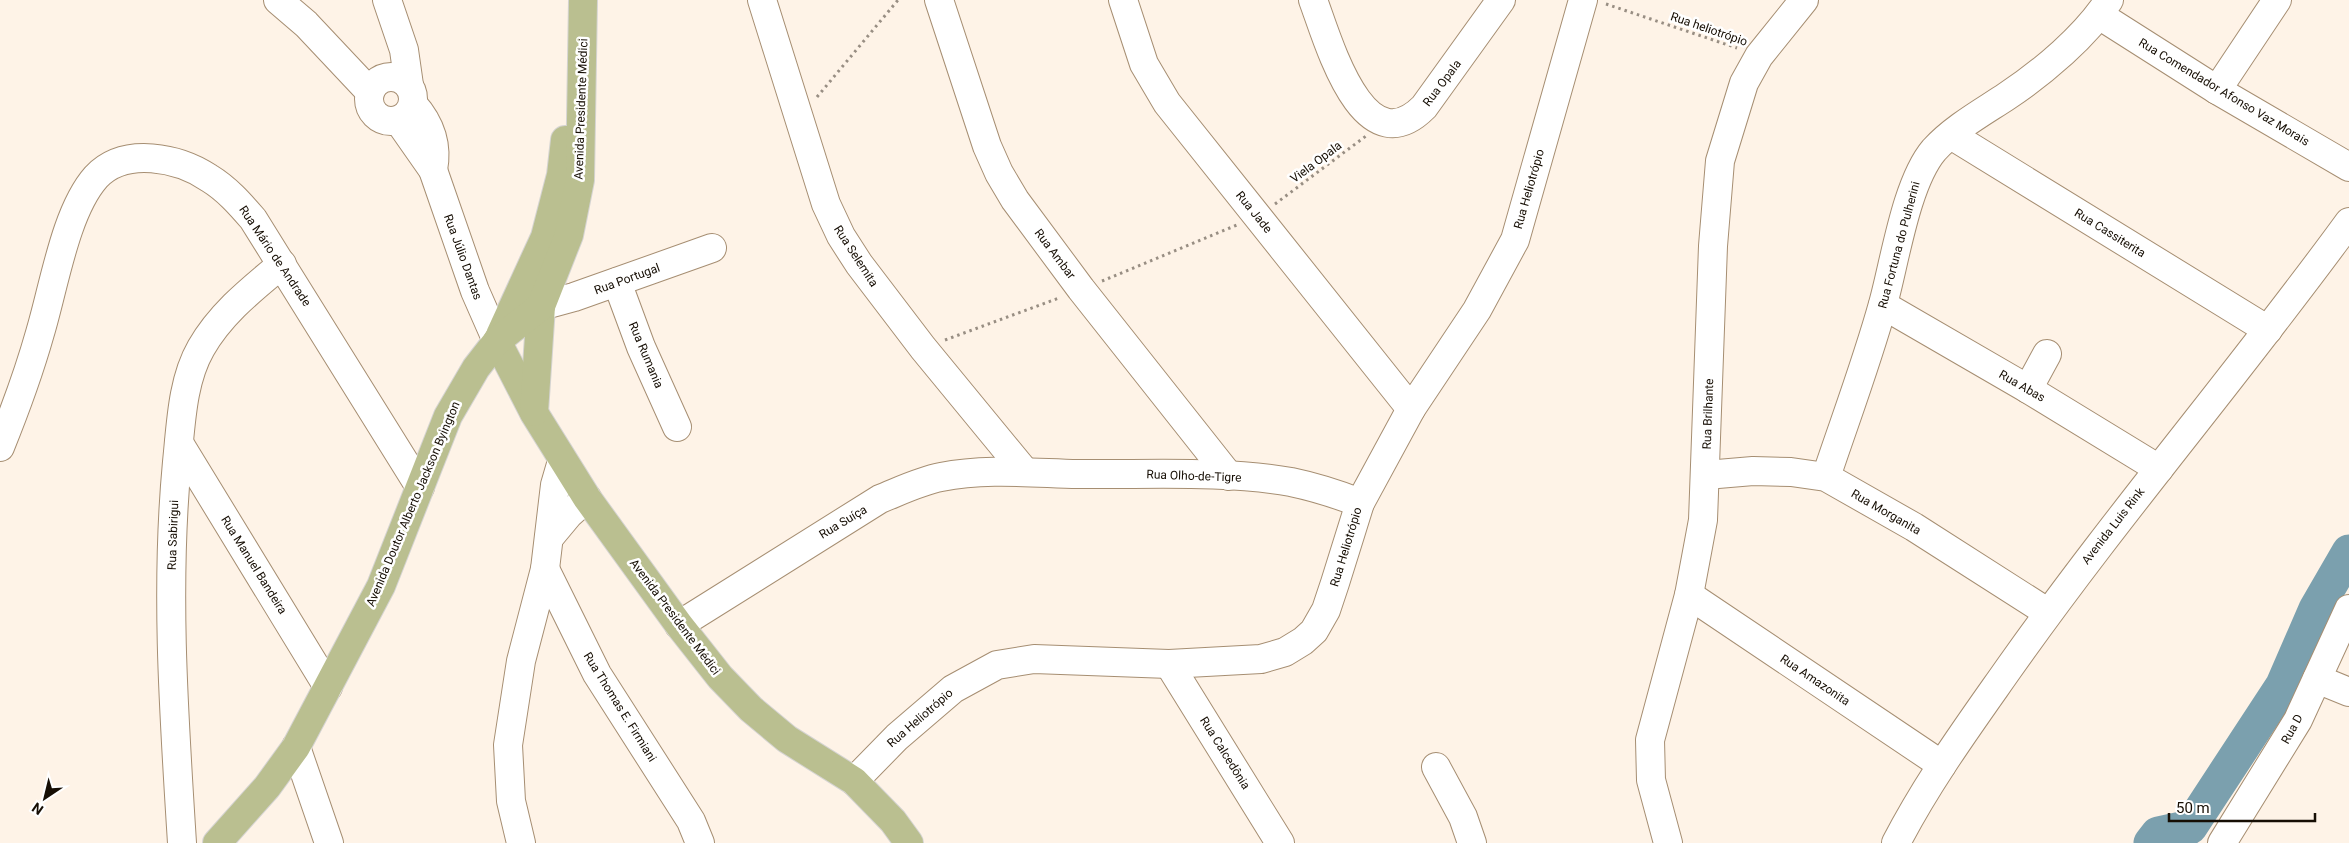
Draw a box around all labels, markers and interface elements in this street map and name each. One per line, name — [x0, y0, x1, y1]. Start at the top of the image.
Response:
street label: Rua heliotrópio — [1669, 9, 1749, 49]
street label: Rua Comendador Afonso Vaz Morais — [2136, 35, 2312, 149]
street label: Avenida Presidente Médici — [572, 38, 590, 180]
street label: Rua Opala — [1420, 57, 1464, 109]
street label: Viela Opala — [1288, 138, 1344, 186]
street label: Rua Heliotrópio — [1511, 147, 1547, 231]
street label: Rua Fortuna do Pulherini — [1875, 180, 1923, 310]
street label: Rua Jade — [1233, 188, 1275, 236]
street label: Rua Mário de Andrade — [236, 203, 314, 309]
street label: Rua Cassiterita — [2072, 206, 2148, 260]
street label: Rua Júlio Dantas — [441, 212, 485, 302]
street label: Rua Selemita — [831, 223, 881, 289]
street label: Rua Ambar — [1032, 226, 1078, 282]
street label: Rua Portugal — [592, 261, 662, 297]
street label: Rua Rumania — [626, 320, 666, 390]
street label: Rua Abas — [1996, 367, 2048, 405]
street label: Rua Brilhante — [1700, 378, 1716, 450]
street label: Avenida Doutor Alberto Jackson Byington — [363, 399, 463, 609]
street label: Rua Olho-de-Tigre — [1146, 467, 1242, 485]
street label: Avenida Luis Rink — [2079, 484, 2148, 567]
street label: Rua Morganita — [1849, 486, 1923, 538]
street label: Rua Sabirigui — [165, 500, 181, 570]
street label: Rua Suíça — [817, 502, 869, 542]
street label: Rua Heliotrópio — [1327, 505, 1365, 588]
street label: Rua Manuel Bandeira — [218, 513, 290, 617]
street label: Avenida Presidente Médici — [627, 556, 723, 678]
street label: Rua Thomas E. Firmiani — [581, 650, 659, 764]
street label: Rua Amazonita — [1777, 652, 1853, 708]
street label: Rua Heliotrópio — [884, 686, 956, 750]
street label: Rua D — [2278, 712, 2306, 746]
street label: Rua Calcedônia — [1197, 714, 1253, 792]
north arrow — [20, 773, 70, 823]
scale bar — [2169, 790, 2315, 822]
text: N — [29, 799, 46, 818]
text: 50 m — [2176, 799, 2210, 817]

